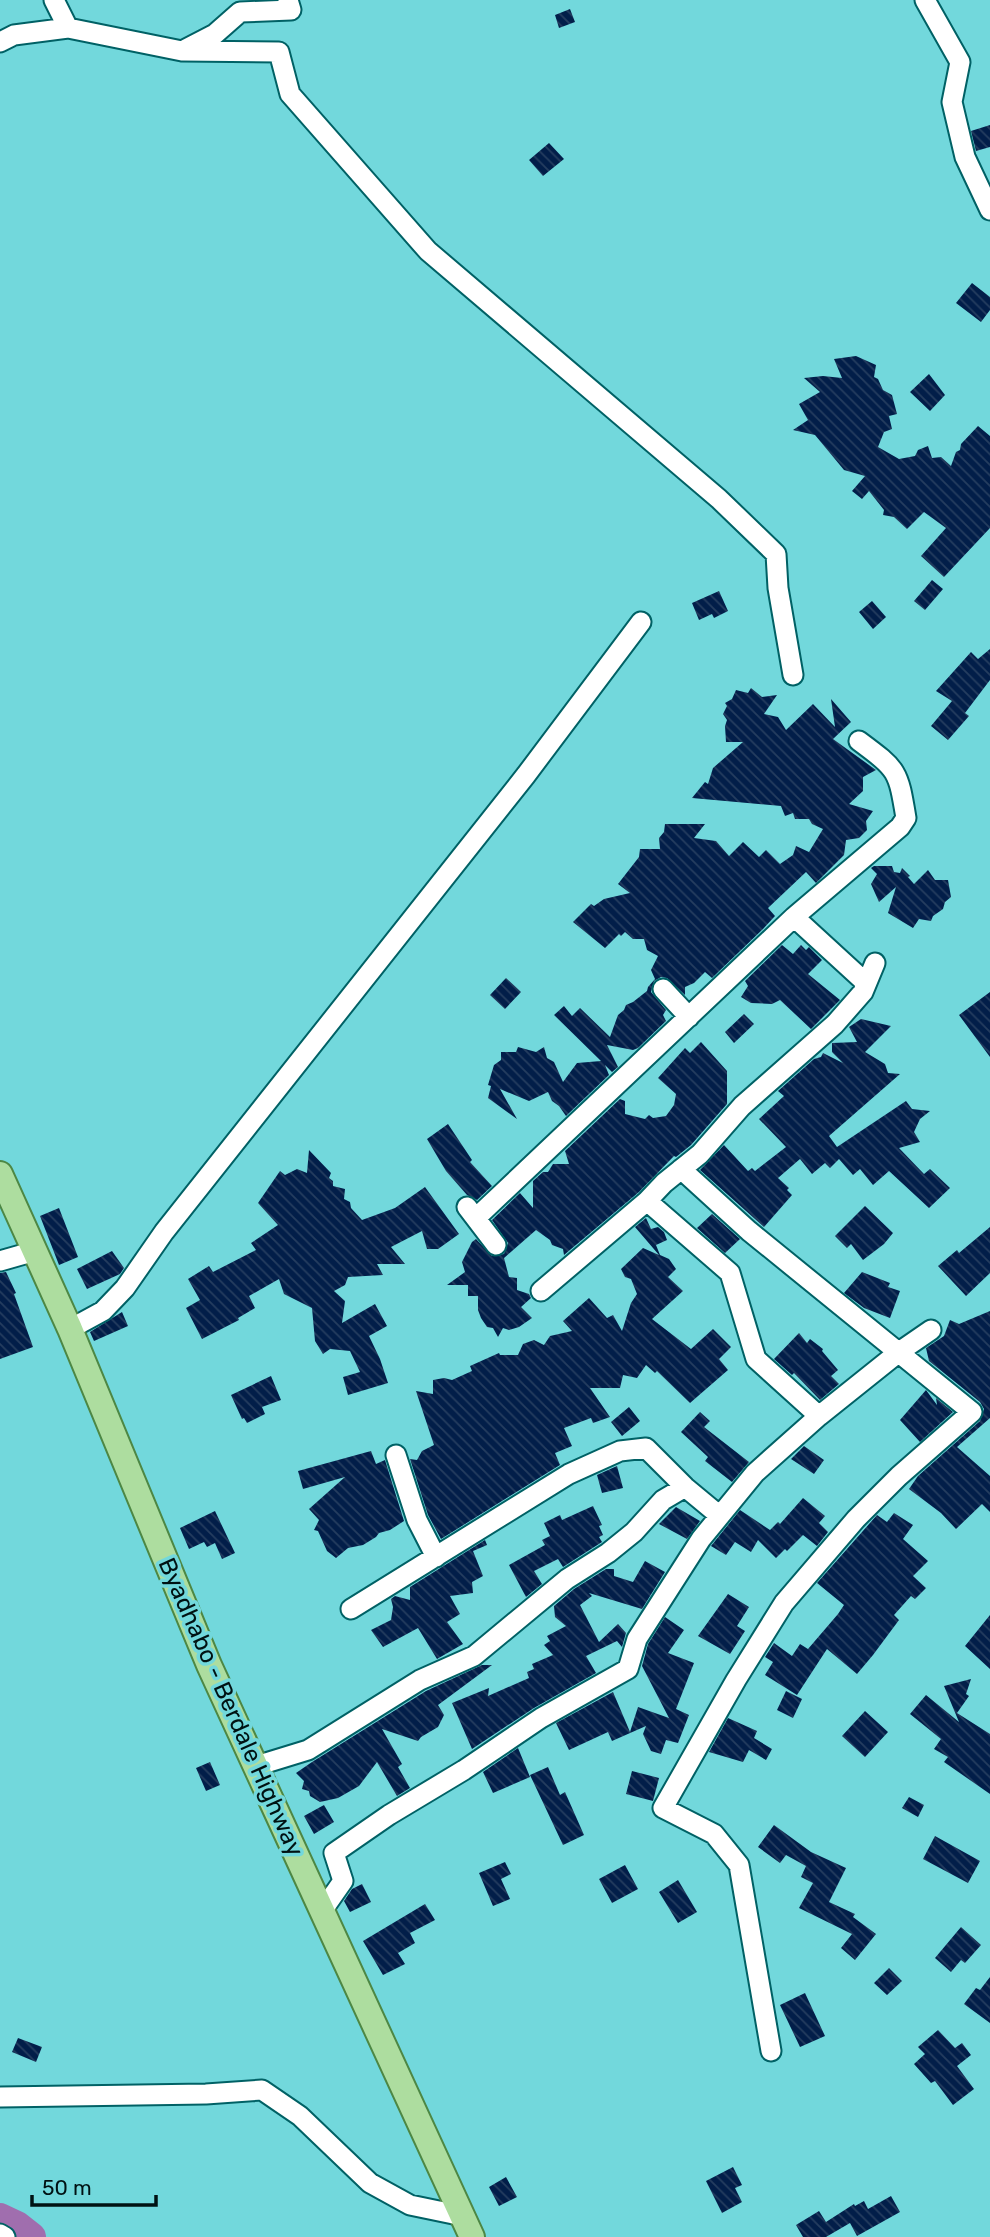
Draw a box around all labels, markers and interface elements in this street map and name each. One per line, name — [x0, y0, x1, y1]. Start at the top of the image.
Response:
street label: Byadhabo - Berdale Highway — [152, 1554, 310, 1860]
scale bar — [32, 2164, 156, 2208]
text: 50 m — [42, 2175, 92, 2200]

